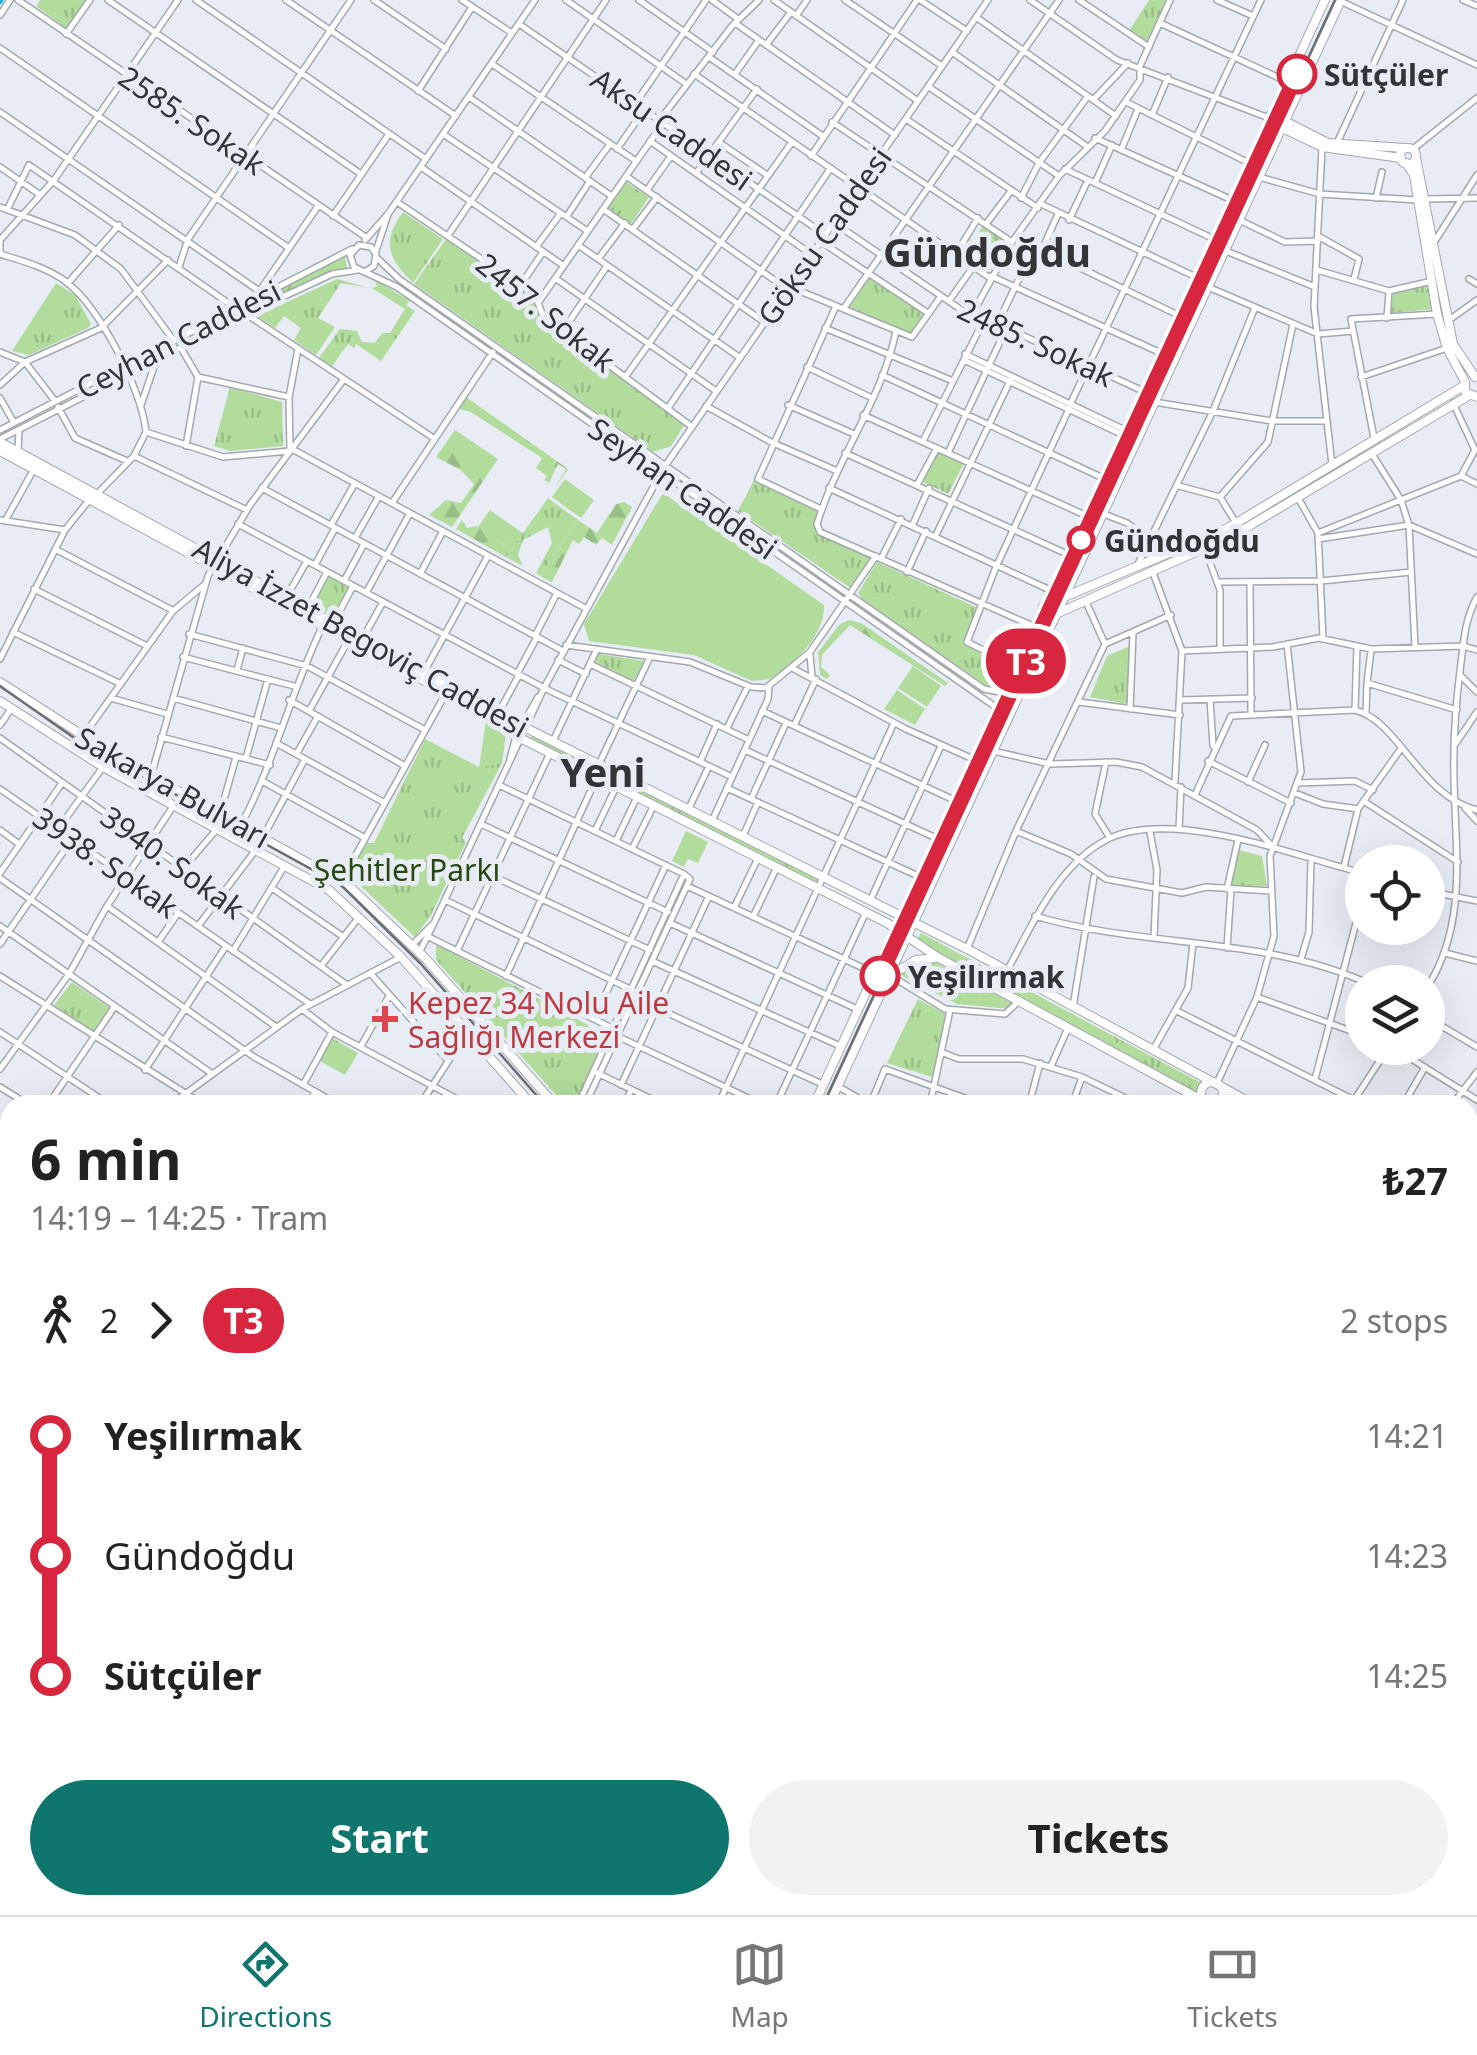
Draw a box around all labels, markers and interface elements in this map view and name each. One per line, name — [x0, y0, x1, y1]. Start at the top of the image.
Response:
place label: Sütçüler — [1324, 54, 1449, 95]
marker: Sütçüler — [1278, 55, 1316, 93]
street label: 2585. Sokak — [111, 56, 273, 184]
street label: Aksu Caddesi — [583, 58, 761, 200]
street label: Göksu Caddesi — [747, 139, 901, 333]
district label: Gündoğdu — [883, 224, 1091, 279]
street label: 2457. Sokak — [468, 243, 624, 381]
street label: Ceyhan Caddesi — [69, 270, 287, 408]
street label: 2485. Sokak — [951, 288, 1121, 396]
street label: Seyhan Caddesi — [581, 408, 785, 568]
place label: Gündoğdu — [1104, 520, 1260, 561]
street label: Aliya İzzet Begoviç Caddesi — [186, 527, 536, 747]
marker: Gündoğdu — [1068, 527, 1094, 553]
line badge: T3 — [981, 628, 1071, 694]
text: T3 — [1006, 638, 1046, 685]
street label: Sakarya Bulvarı — [68, 717, 278, 857]
district label: Yeni — [561, 744, 645, 799]
street label: 3940. Sokak — [93, 796, 253, 928]
street label: 3938. Sokak — [25, 797, 187, 927]
map controls — [1345, 845, 1445, 1065]
button: locate — [1345, 845, 1445, 945]
park label: Şehitler Parkı — [314, 849, 500, 890]
place label: Yeşilırmak — [908, 956, 1065, 997]
marker: Yeşilırmak — [861, 957, 899, 995]
button: layers — [1345, 965, 1445, 1065]
place label: Kepez 34 Nolu Aile Sağlığı Merkezi — [408, 982, 669, 1057]
marker: Kepez 34 Nolu Aile Sağlığı Merkezi — [372, 1006, 398, 1032]
text: 6 min — [30, 1121, 182, 1196]
text: ₺27 — [1383, 1154, 1448, 1206]
text: 14:19 – 14:25 · Tram — [30, 1196, 328, 1239]
icon: walk — [30, 1293, 85, 1348]
icon: forward — [133, 1293, 188, 1348]
text: T3 — [223, 1297, 264, 1344]
text: 2 — [100, 1299, 118, 1342]
text: 2 stops — [1340, 1299, 1448, 1342]
text: Yeşilırmak — [104, 1409, 302, 1461]
text: 14:21 — [1366, 1414, 1448, 1457]
text: Gündoğdu — [104, 1529, 295, 1581]
text: 14:23 — [1366, 1534, 1448, 1577]
text: Sütçüler — [104, 1649, 261, 1701]
text: 14:25 — [1366, 1654, 1448, 1697]
button: Start — [30, 1780, 729, 1895]
button: Tickets — [749, 1780, 1448, 1895]
tab: Directions — [199, 1937, 332, 2035]
tab: Map — [731, 1937, 789, 2035]
tab: Tickets — [1187, 1937, 1278, 2035]

